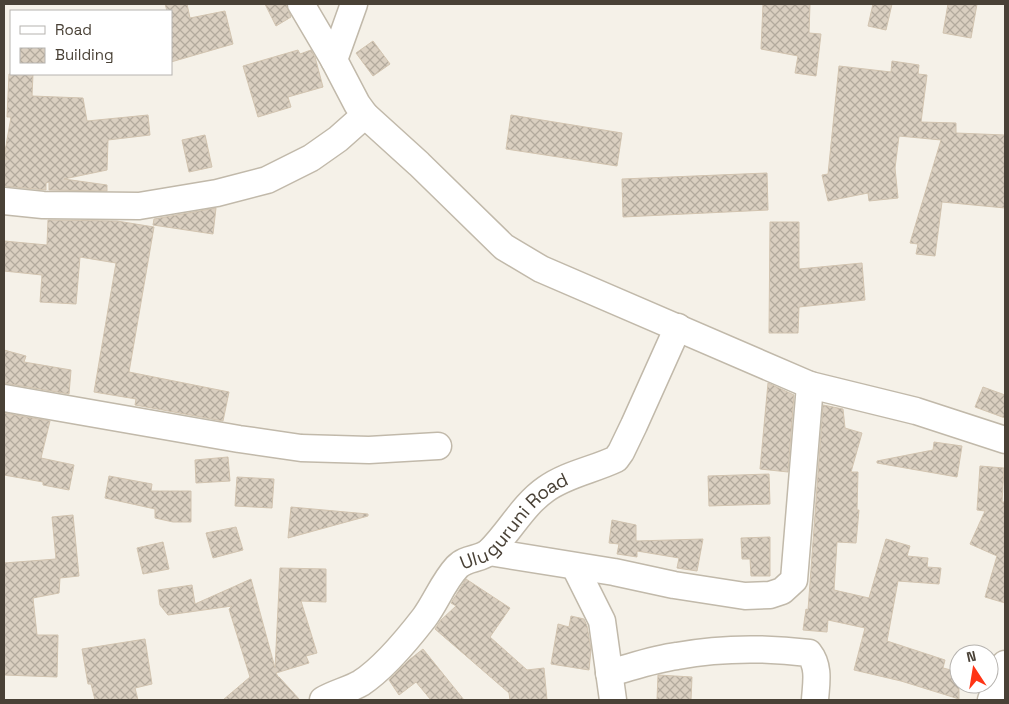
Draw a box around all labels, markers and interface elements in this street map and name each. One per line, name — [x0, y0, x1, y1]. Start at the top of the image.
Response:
legend — [10, 10, 172, 75]
text: Road — [55, 20, 92, 39]
text: Building — [55, 45, 114, 64]
street label: Uluguruni Road — [456, 467, 572, 575]
north arrow — [949, 644, 999, 694]
text: N — [965, 647, 978, 666]

